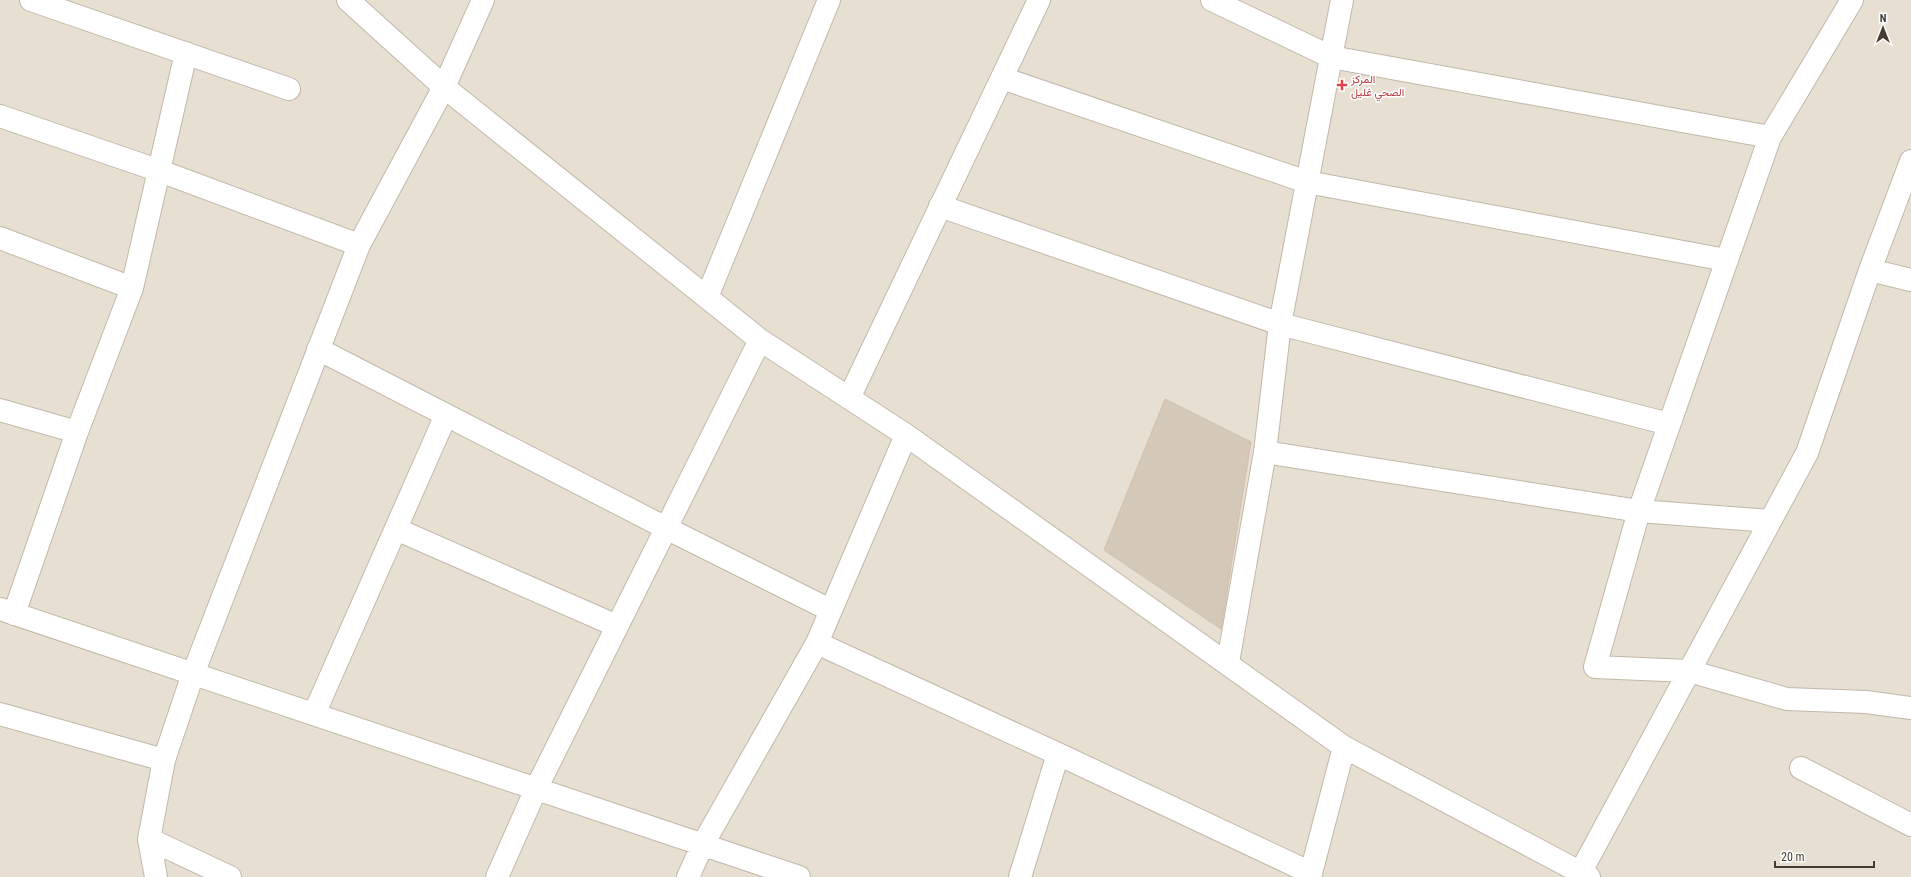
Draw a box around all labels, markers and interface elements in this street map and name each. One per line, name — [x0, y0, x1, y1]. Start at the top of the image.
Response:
north arrow — [1863, 8, 1903, 48]
text: N — [1880, 12, 1887, 25]
place label: المركز الصحي غليل — [1350, 73, 1404, 102]
marker: المركز الصحي غليل — [1336, 79, 1348, 91]
scale bar — [1775, 843, 1874, 869]
text: 20 m — [1781, 850, 1805, 864]

